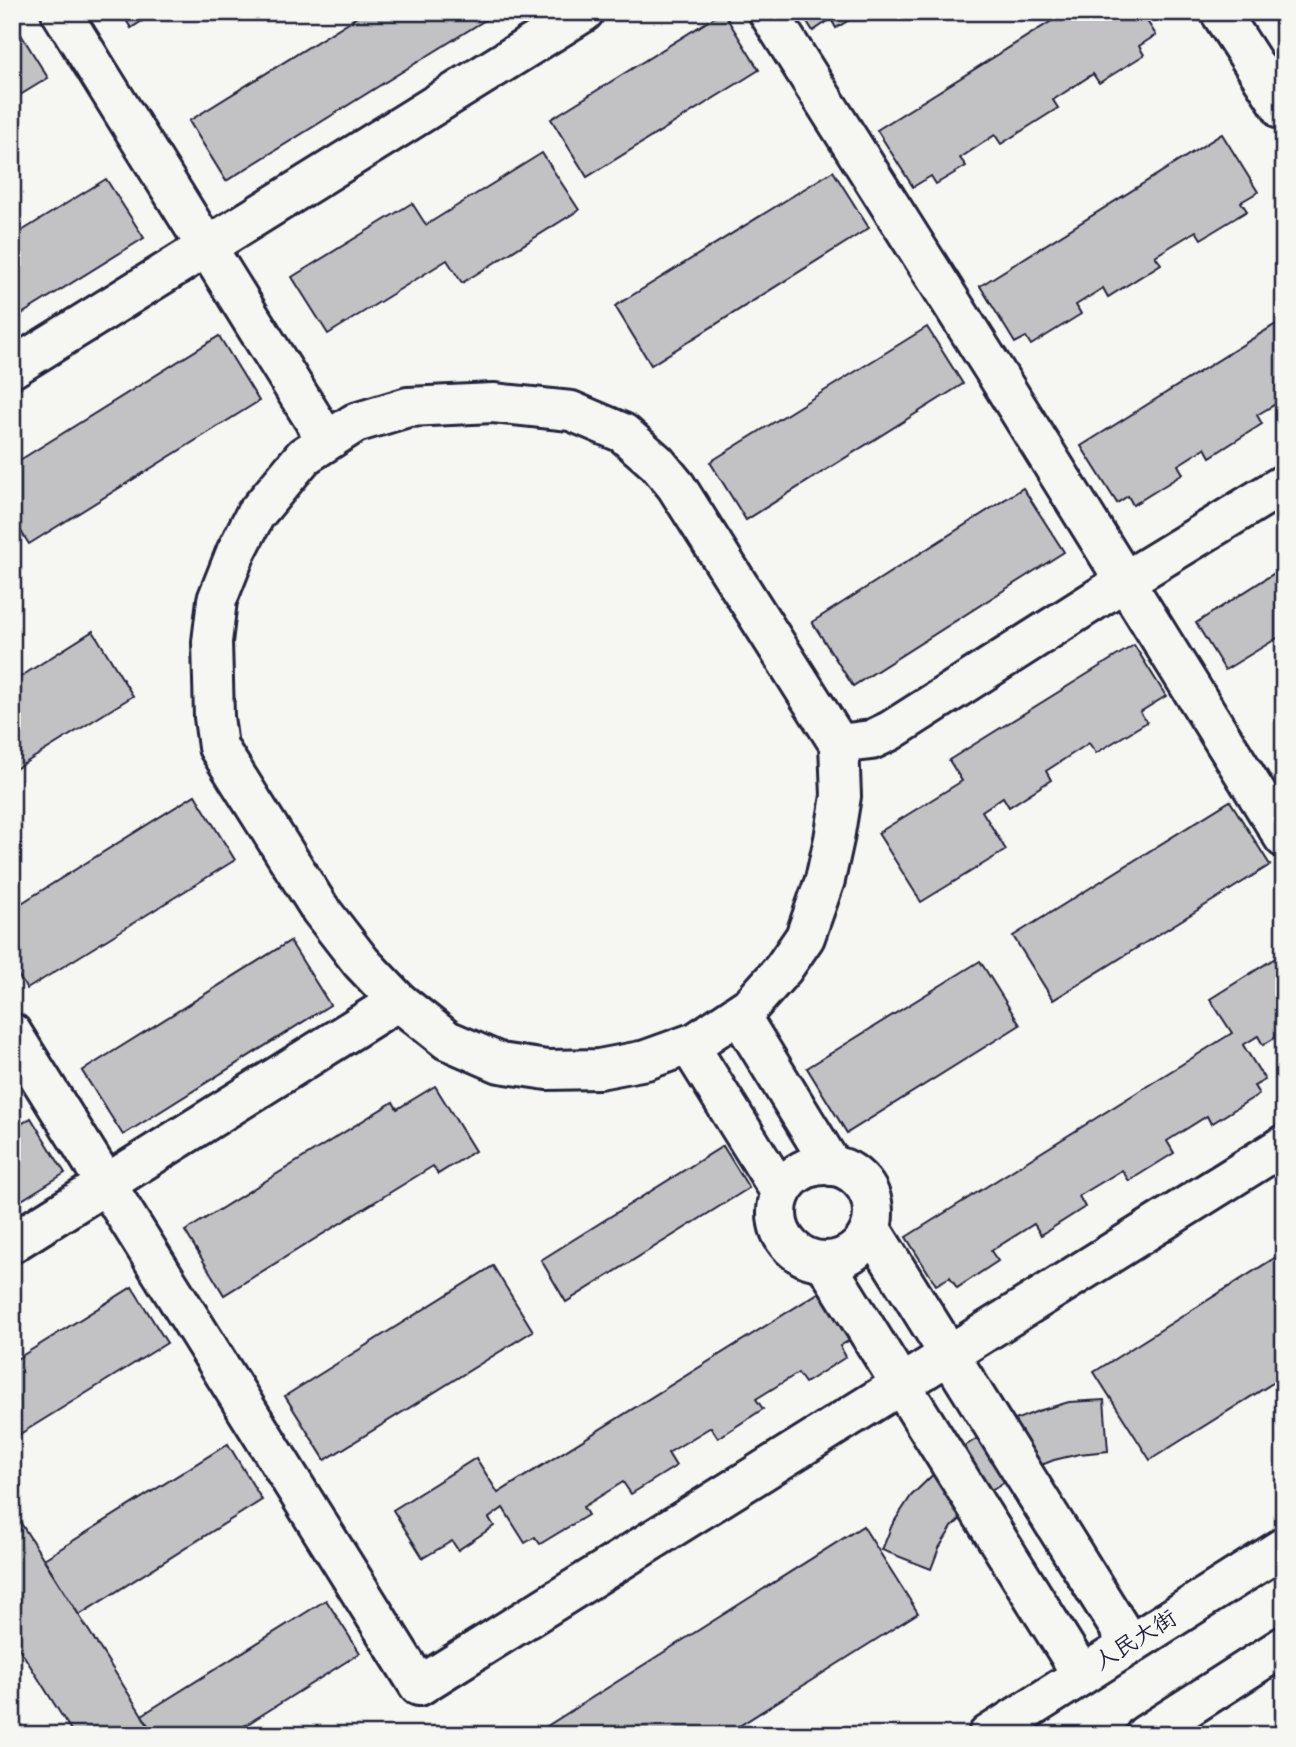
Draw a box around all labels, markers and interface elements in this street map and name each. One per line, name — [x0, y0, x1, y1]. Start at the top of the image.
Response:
street label: 人民大街 — [1087, 1601, 1185, 1681]

